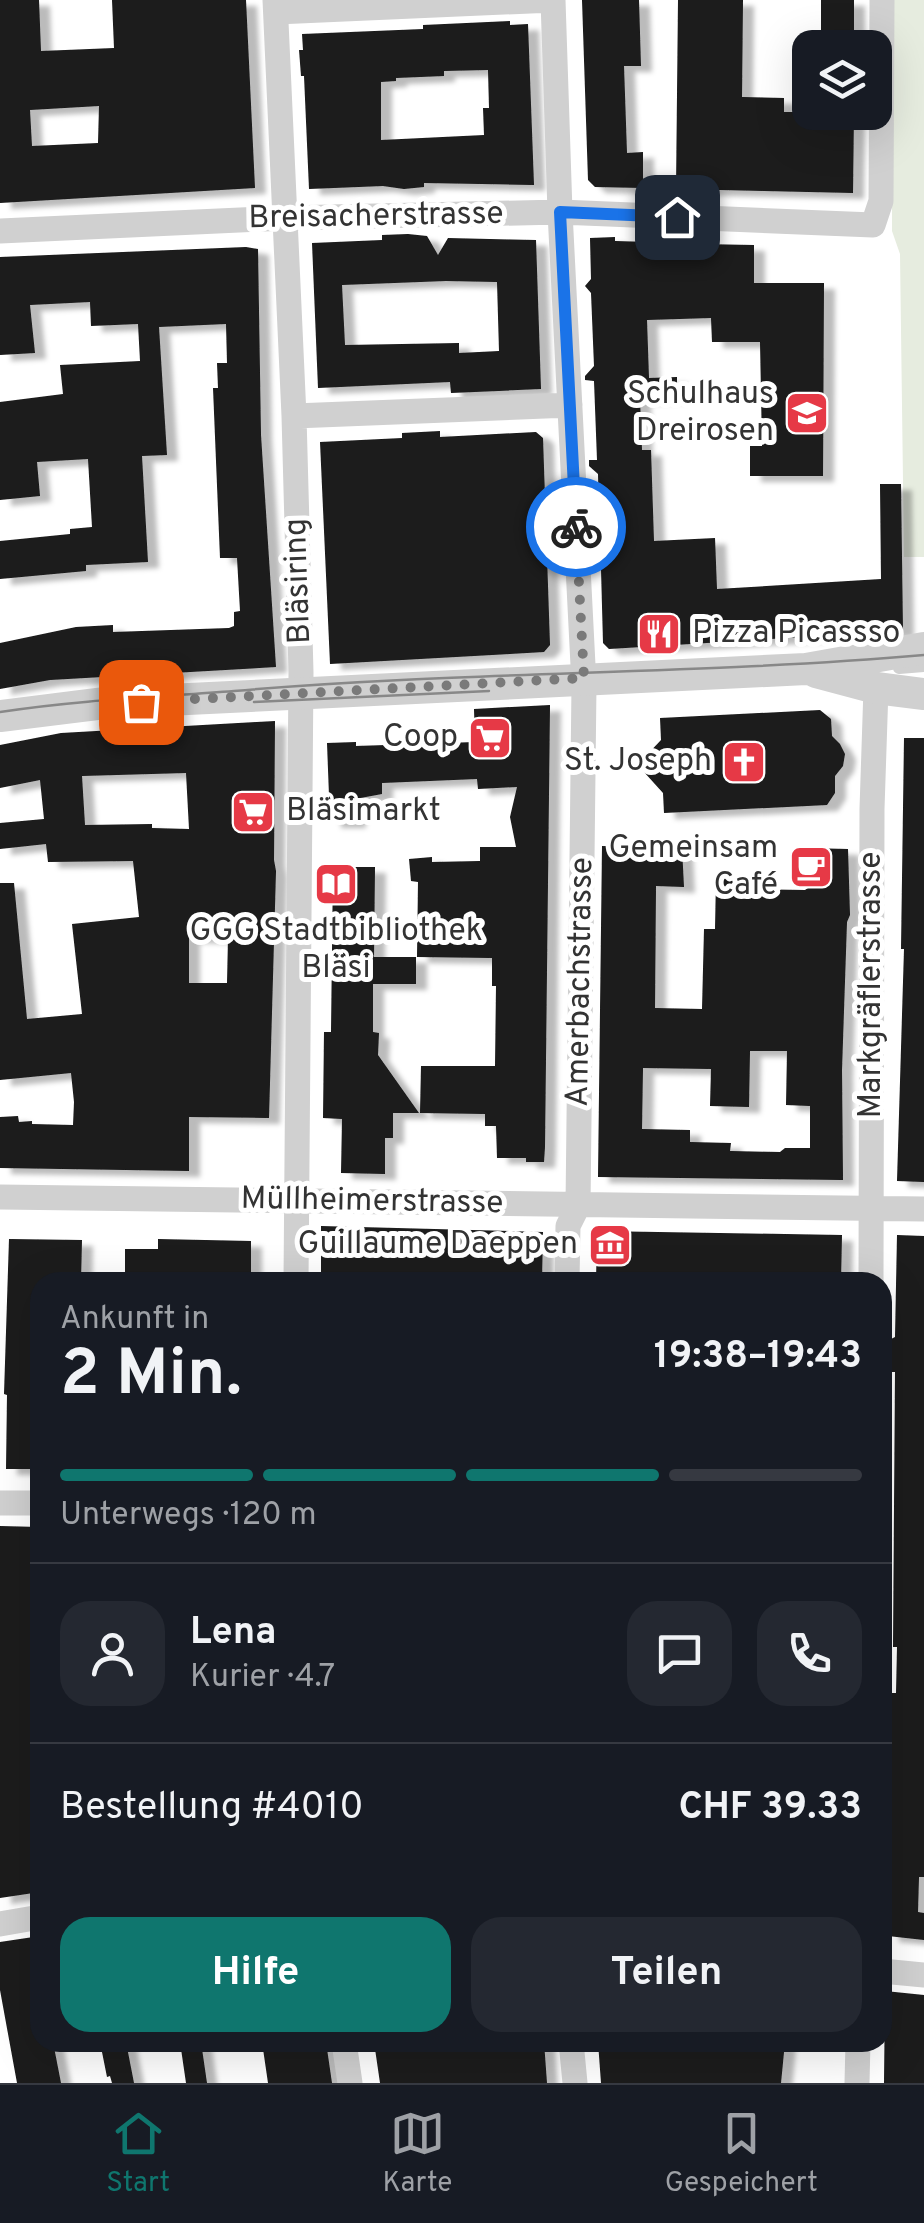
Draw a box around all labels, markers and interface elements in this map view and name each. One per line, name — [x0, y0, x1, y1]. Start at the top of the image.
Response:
map controls — [792, 30, 892, 130]
button: layers — [792, 30, 892, 130]
pin — [635, 175, 720, 260]
icon: home — [650, 190, 705, 245]
street label: Breisacherstrasse — [248, 195, 504, 239]
place label: Schulhaus Dreirosen — [627, 375, 774, 452]
school or university icon: Schulhaus Dreirosen — [784, 390, 830, 436]
courier — [526, 477, 626, 577]
icon: bike — [549, 500, 604, 555]
street label: Bläsiring — [277, 517, 321, 645]
restaurant icon: Pizza Picassso — [636, 611, 682, 657]
place label: Pizza Picassso — [692, 614, 900, 654]
pin — [99, 660, 184, 745]
icon: bag — [114, 675, 169, 730]
supermarket icon: Coop — [467, 715, 513, 761]
place label: Coop — [383, 718, 458, 758]
church icon: St. Joseph — [721, 739, 767, 785]
place label: St. Joseph — [564, 742, 712, 782]
supermarket icon: Bläsimarkt — [230, 789, 276, 835]
place label: Bläsimarkt — [286, 792, 441, 832]
place label: Gemeinsam Café — [608, 829, 778, 906]
cafe icon: Gemeinsam Café — [788, 844, 834, 890]
street label: Markgräflerstrasse — [852, 852, 892, 1118]
street label: Amerbachstrasse — [559, 857, 603, 1107]
library icon: GGG Stadtbibliothek Bläsi — [313, 861, 359, 907]
place label: GGG Stadtbibliothek Bläsi — [189, 912, 483, 989]
street label: Müllheimerstrasse — [240, 1180, 504, 1224]
museum icon: Guillaume Daeppen — [587, 1222, 633, 1268]
place label: Guillaume Daeppen — [298, 1225, 578, 1265]
text: Ankunft in — [60, 1300, 209, 1340]
text: 19:38–19:43 — [654, 1333, 862, 1382]
text: 2 Min. — [60, 1336, 242, 1418]
text: Unterwegs · 120 m — [60, 1496, 317, 1536]
button: person — [60, 1601, 165, 1706]
button: chat — [627, 1601, 732, 1706]
button: phone — [757, 1601, 862, 1706]
text: Lena — [190, 1609, 277, 1658]
text: Kurier · 4.7 — [190, 1658, 335, 1698]
text: Bestellung #4010 — [60, 1784, 364, 1833]
text: CHF 39.33 — [679, 1784, 862, 1833]
button: Hilfe — [60, 1917, 451, 2032]
button: Teilen — [471, 1917, 862, 2032]
tab: Start — [106, 2106, 170, 2202]
tab: Karte — [382, 2106, 452, 2202]
tab: Gespeichert — [665, 2106, 818, 2202]

